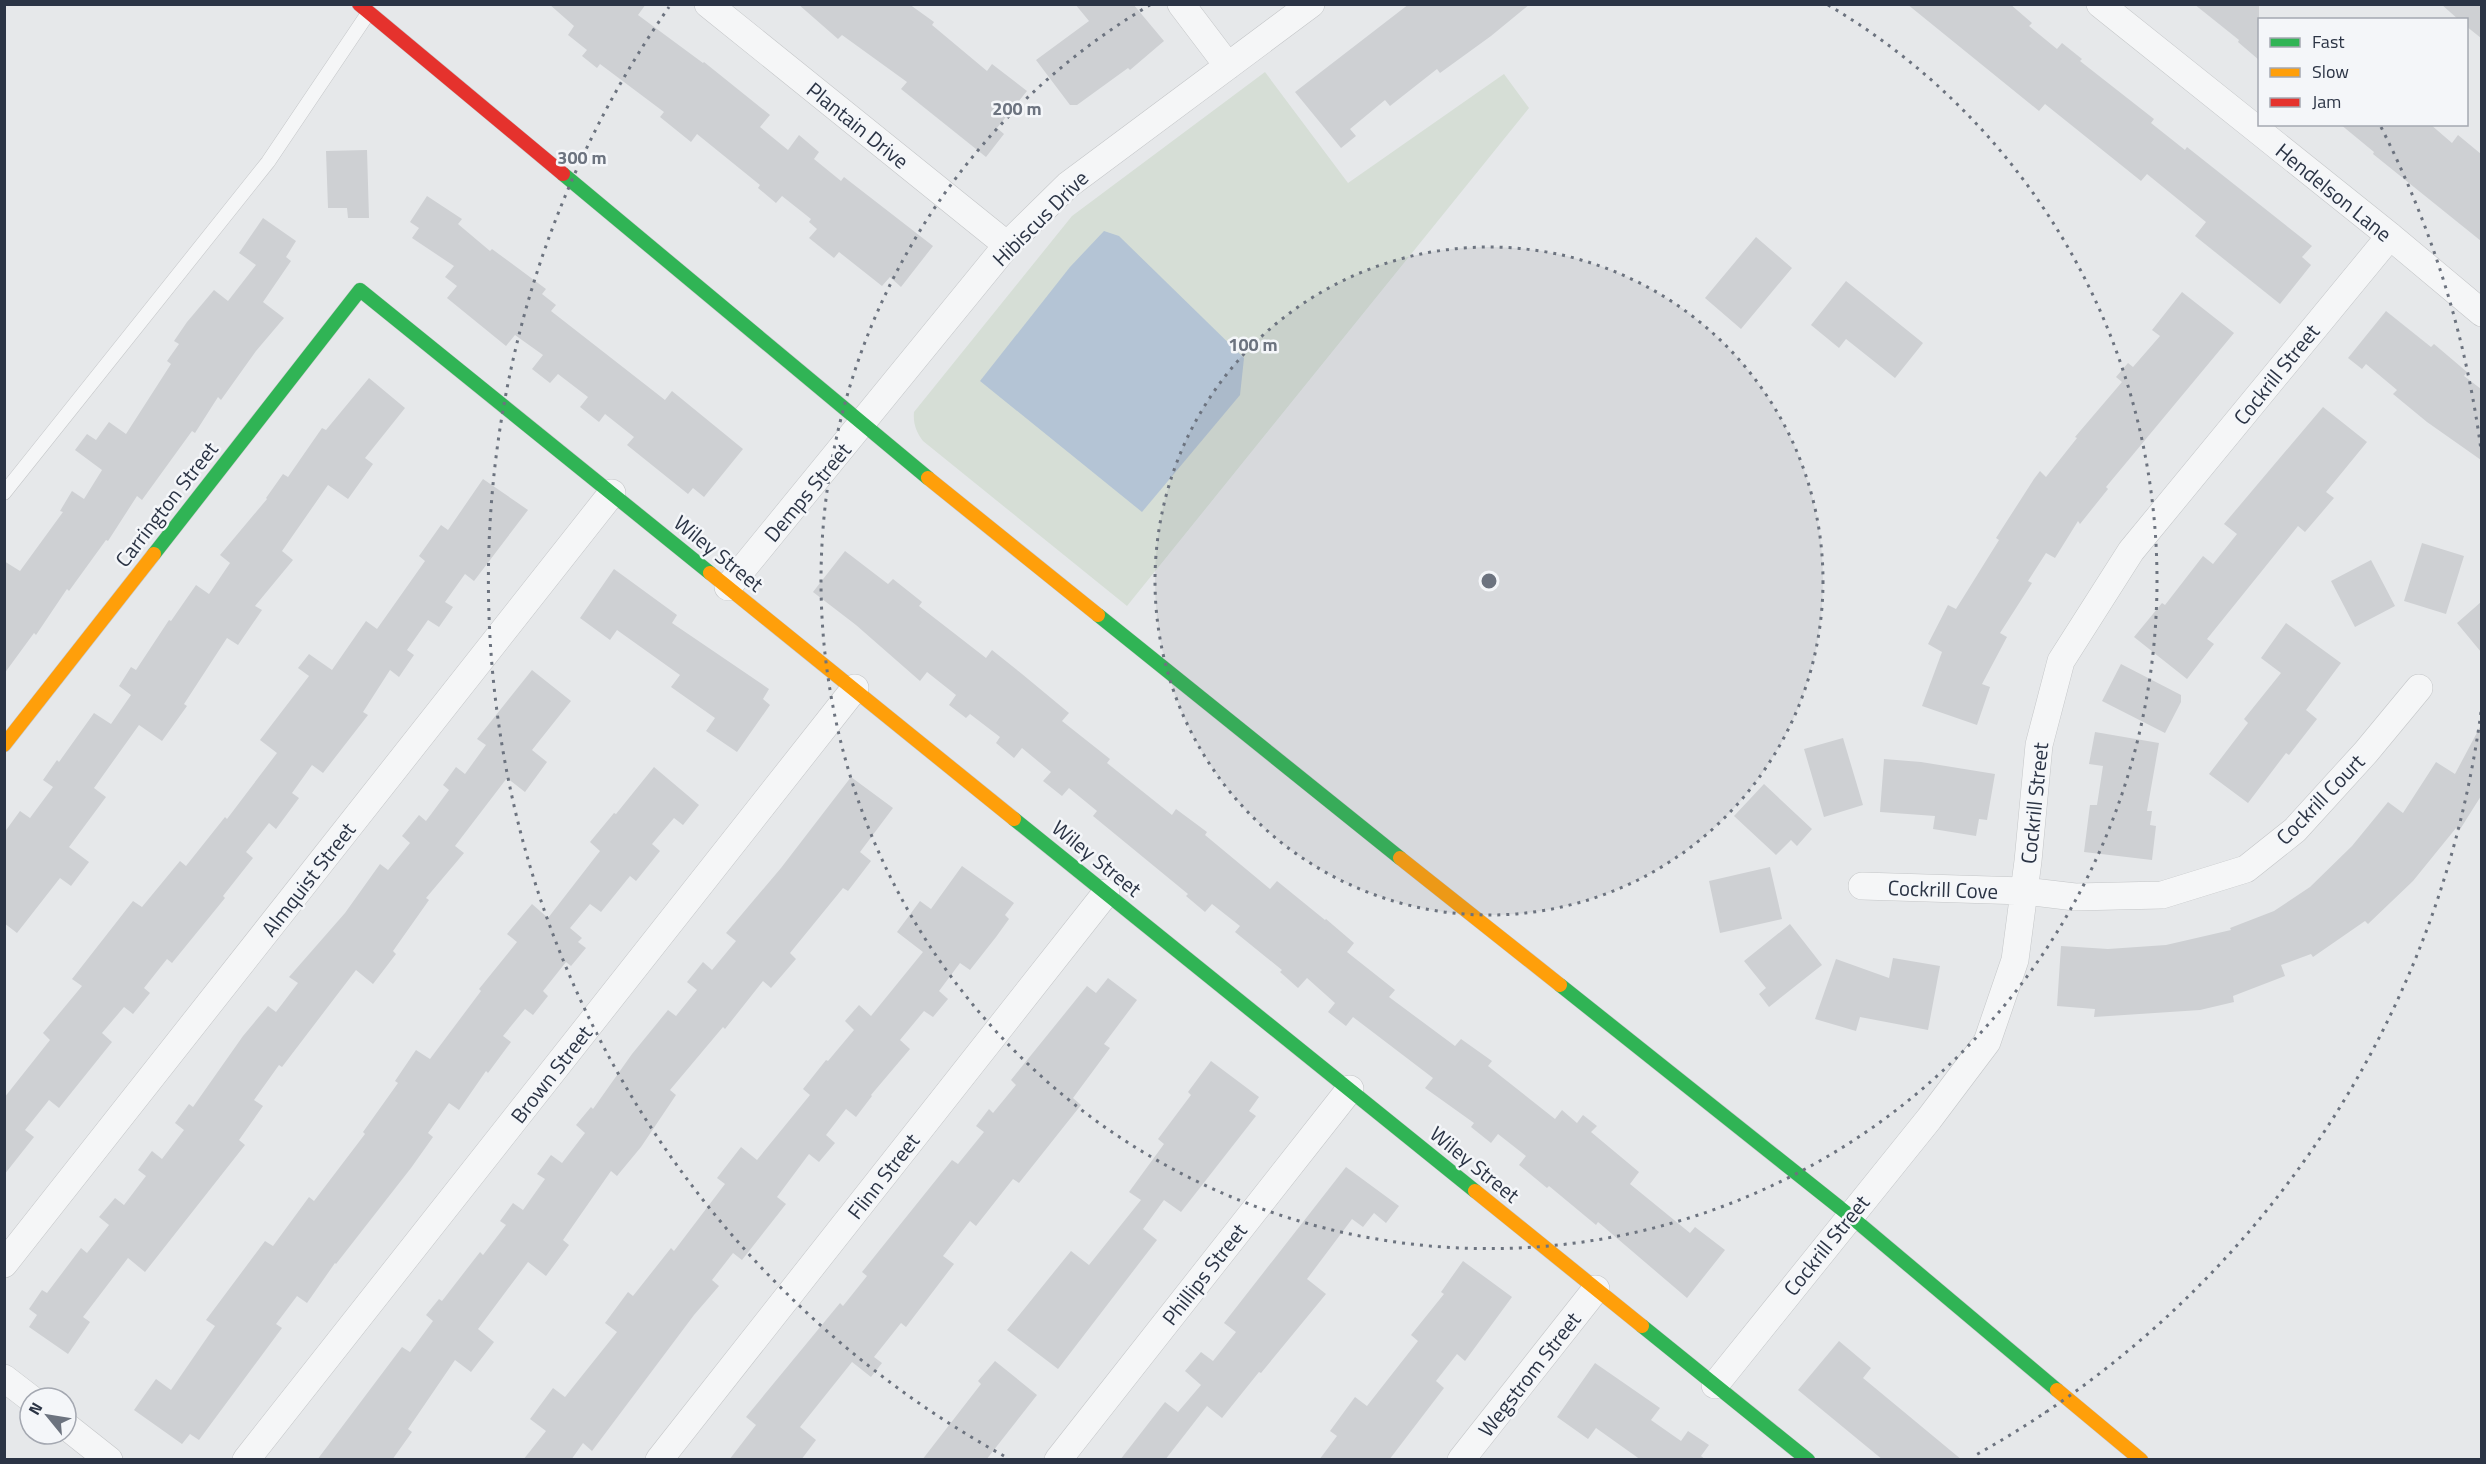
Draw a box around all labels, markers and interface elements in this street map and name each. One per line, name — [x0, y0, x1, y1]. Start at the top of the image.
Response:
legend — [2258, 18, 2468, 126]
text: Fast — [2312, 28, 2345, 55]
text: Slow — [2312, 58, 2349, 85]
street label: Plantain Drive — [800, 74, 916, 176]
text: Jam — [2312, 88, 2341, 115]
text: 200 m — [992, 95, 1042, 122]
street label: Hendelson Lane — [2269, 135, 2399, 249]
text: 300 m — [557, 144, 607, 171]
street label: Hibiscus Drive — [985, 163, 1095, 273]
street label: Cockrill Street — [2225, 316, 2327, 431]
text: 100 m — [1228, 331, 1278, 358]
street label: Carrington Street — [107, 434, 226, 574]
street label: Demps Street — [756, 435, 859, 549]
street label: Wiley Street — [667, 507, 771, 600]
centre of rings — [1479, 571, 1499, 591]
street label: Cockrill Street — [2012, 740, 2056, 865]
street label: Cockrill Court — [2268, 746, 2372, 852]
street label: Wiley Street — [1045, 812, 1149, 905]
street label: Almquist Street — [253, 814, 363, 943]
street label: Cockrill Cove — [1887, 871, 1999, 907]
street label: Brown Street — [502, 1018, 600, 1130]
street label: Wiley Street — [1423, 1118, 1527, 1211]
street label: Flinn Street — [839, 1126, 927, 1226]
street label: Cockrill Street — [1775, 1187, 1877, 1302]
street label: Phillips Street — [1154, 1216, 1255, 1332]
street label: Wegstrom Street — [1470, 1304, 1589, 1443]
north arrow — [18, 1386, 78, 1446]
text: N — [22, 1398, 48, 1419]

